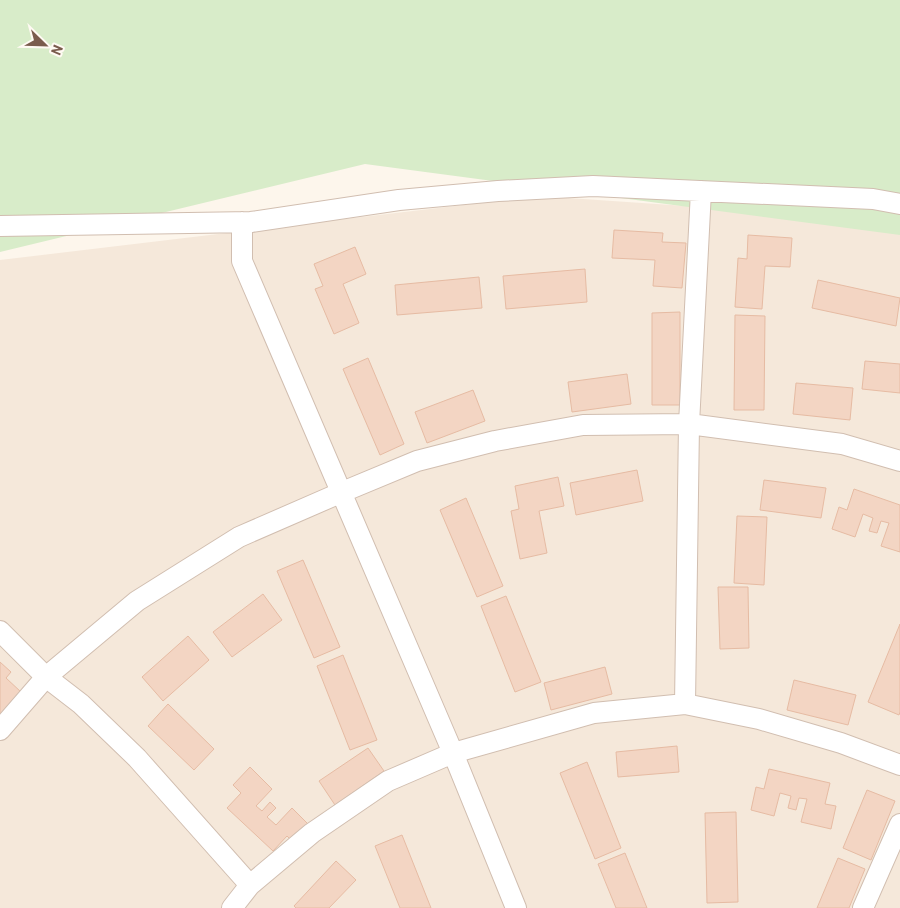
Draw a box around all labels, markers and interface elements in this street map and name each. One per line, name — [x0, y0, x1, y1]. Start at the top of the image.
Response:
north arrow — [20, 20, 70, 70]
text: N — [48, 43, 67, 58]

